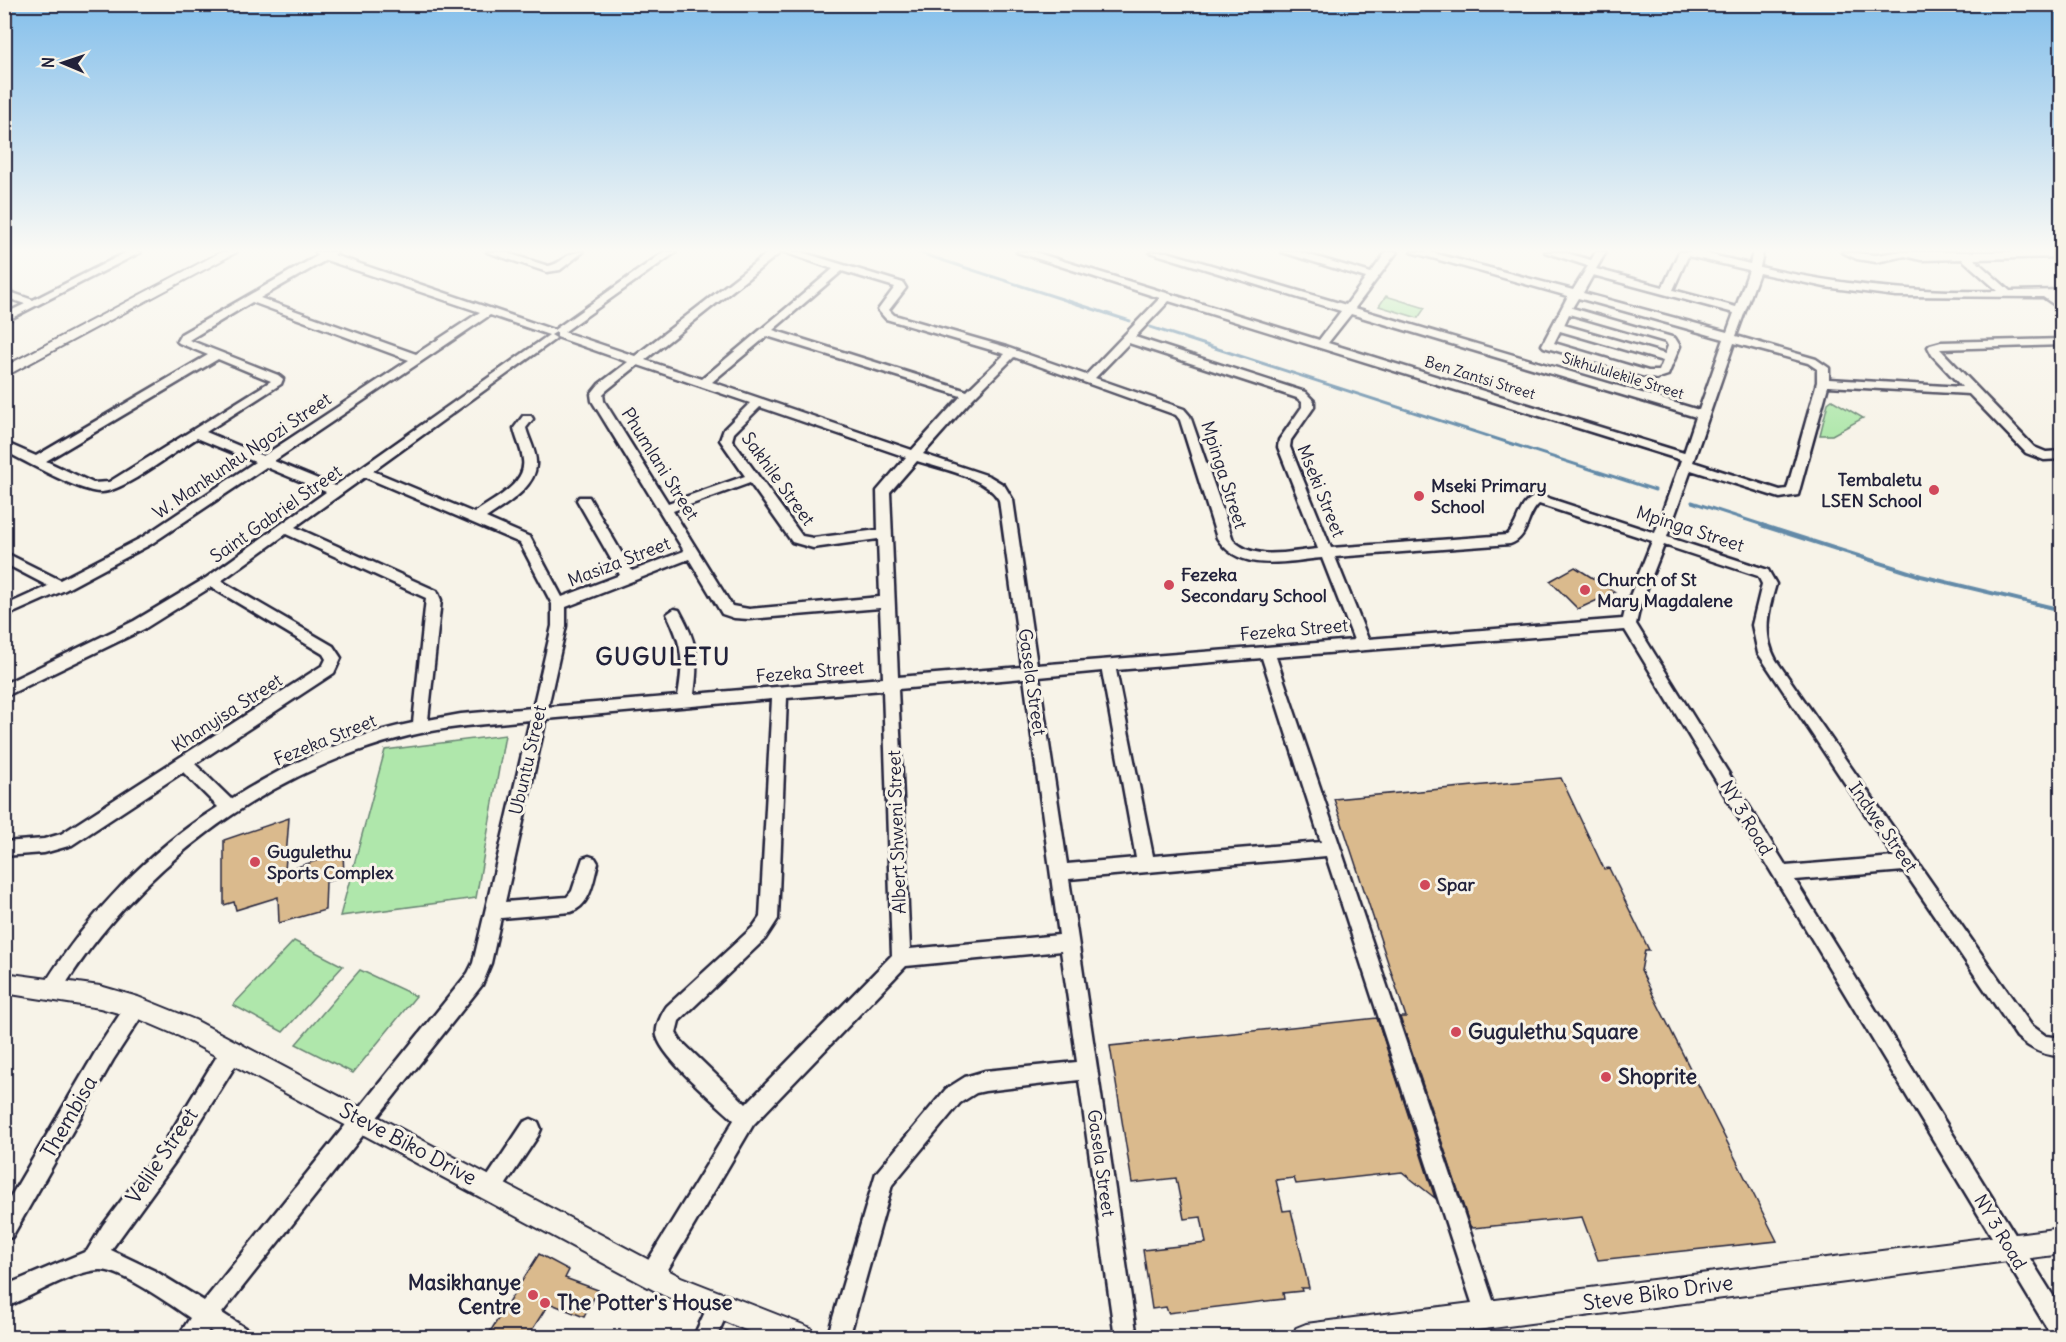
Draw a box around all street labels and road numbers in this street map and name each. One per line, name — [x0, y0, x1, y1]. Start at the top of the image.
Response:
street label: Sikhululekile Street — [1560, 348, 1686, 403]
street label: Ben Zantsi Street — [1423, 352, 1538, 403]
street label: W. Mankunku Ngozi Street — [148, 387, 335, 524]
street label: Phumlani Street — [617, 403, 704, 524]
street label: Mpinga Street — [1196, 418, 1253, 532]
street label: Sakhile Street — [737, 427, 820, 530]
street label: Mseki Street — [1292, 441, 1350, 541]
street label: Saint Gabriel Street — [205, 460, 346, 568]
street label: Mpinga Street — [1633, 500, 1747, 557]
street label: Masiza Street — [564, 531, 673, 592]
street label: Fezeka Street — [1239, 613, 1349, 646]
street label: Gasela Street — [1014, 627, 1051, 737]
street label: Fezeka Street — [755, 655, 865, 688]
street label: Khanyisa Street — [167, 668, 286, 757]
street label: Ubuntu Street — [504, 703, 551, 817]
street label: Fezeka Street — [270, 709, 379, 771]
street label: Albert Shweni Street — [882, 750, 911, 914]
street label: NY 3 Road — [1715, 776, 1778, 860]
street label: Indwe Street — [1844, 777, 1923, 876]
street label: Thembisa — [34, 1071, 103, 1163]
street label: Steve Biko Drive — [335, 1096, 481, 1191]
street label: Velile Street — [120, 1103, 204, 1209]
street label: Gasela Street — [1083, 1108, 1120, 1218]
street label: NY 3 Road — [1969, 1190, 2032, 1274]
street label: Steve Biko Drive — [1581, 1269, 1735, 1316]

